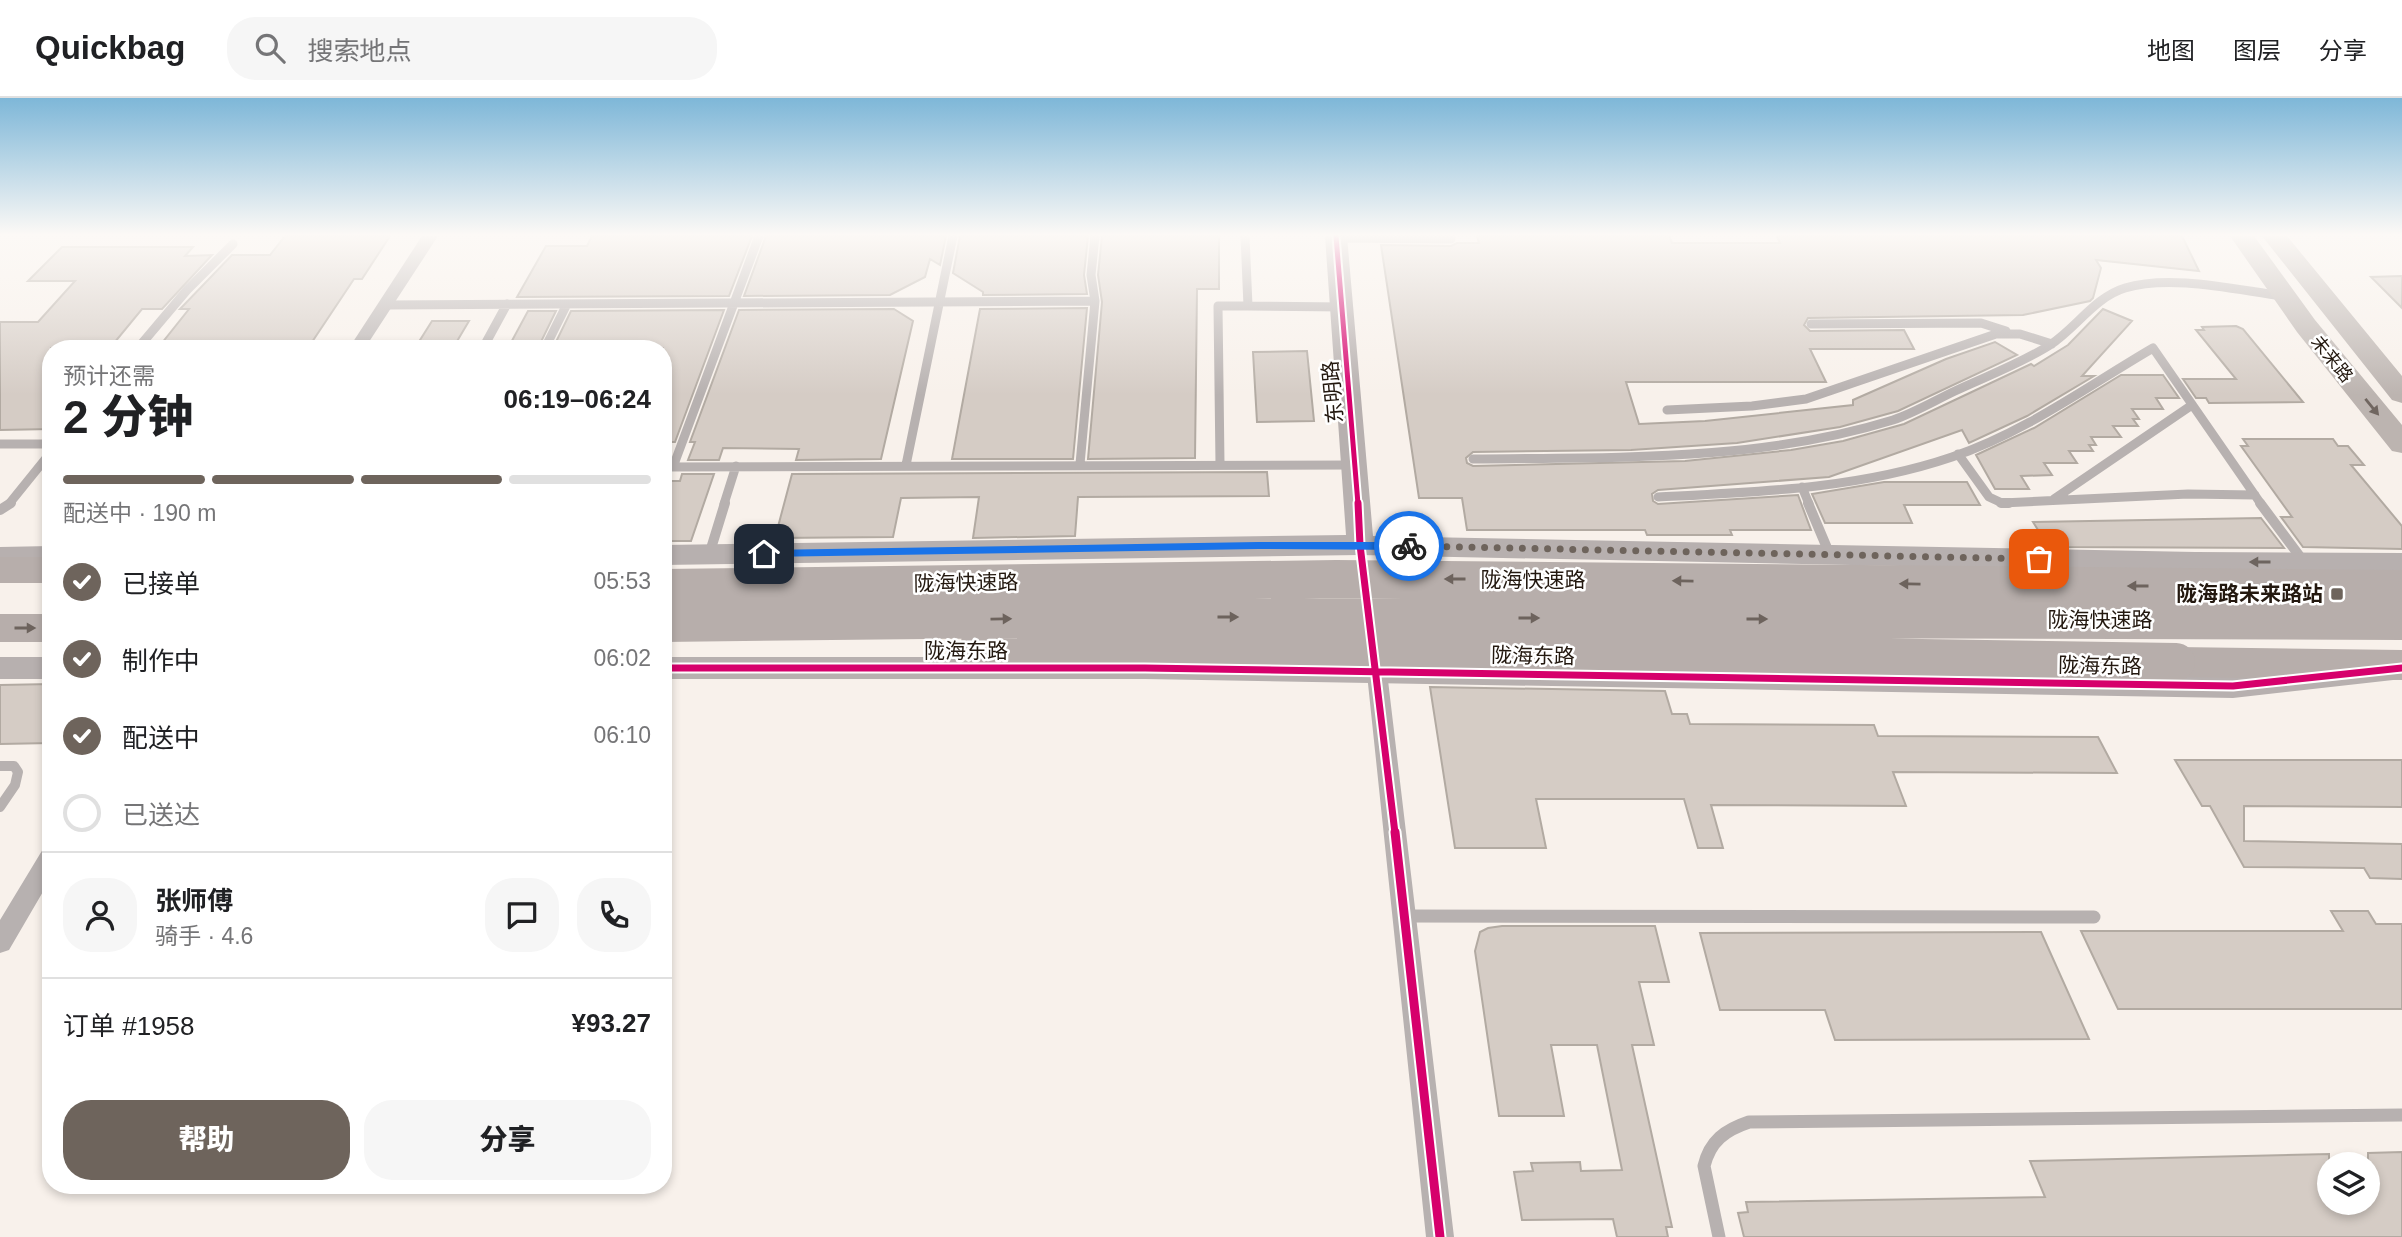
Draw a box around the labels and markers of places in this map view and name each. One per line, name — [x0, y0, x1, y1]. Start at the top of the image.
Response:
pin — [734, 524, 794, 584]
pin — [2009, 529, 2069, 589]
place label: 陇海路未来路站 — [2176, 582, 2323, 605]
marker: 陇海路未来路站 — [2329, 586, 2345, 602]

